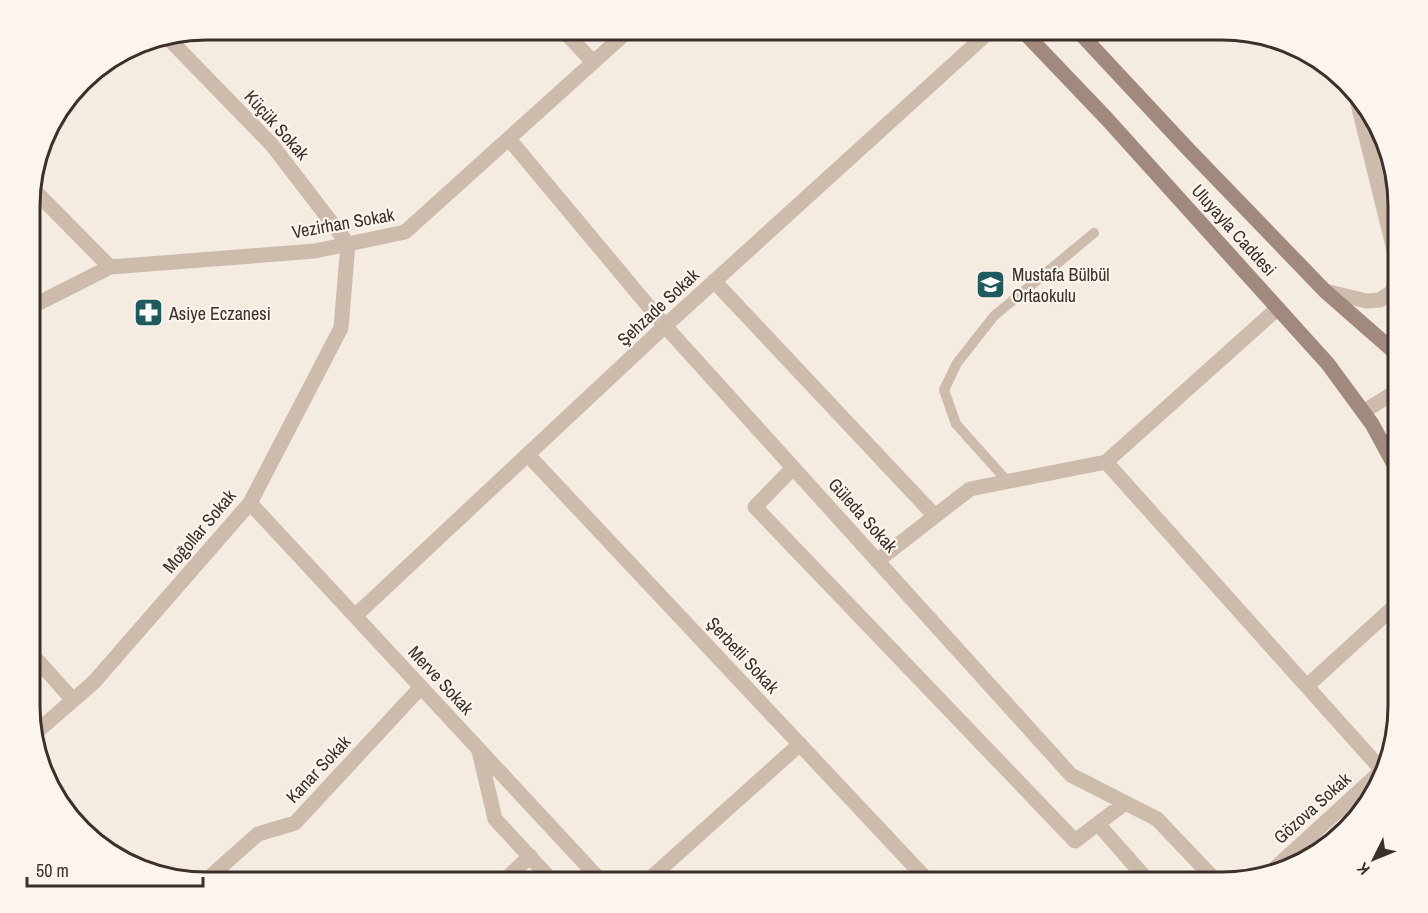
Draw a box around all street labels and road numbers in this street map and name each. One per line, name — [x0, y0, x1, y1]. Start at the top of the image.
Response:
street label: Küçük Sokak — [239, 85, 316, 166]
street label: Uluyayla Caddesi — [1186, 179, 1282, 281]
street label: Vezirhan Sokak — [290, 202, 397, 244]
street label: Şehzade Sokak — [612, 262, 705, 351]
street label: Güleda Sokak — [823, 472, 904, 558]
street label: Moğollar Sokak — [157, 484, 242, 578]
street label: Şerbetli Sokak — [701, 611, 785, 699]
street label: Merve Sokak — [402, 640, 480, 720]
street label: Kanar Sokak — [280, 729, 356, 808]
street label: Gözova Sokak — [1268, 766, 1356, 849]

